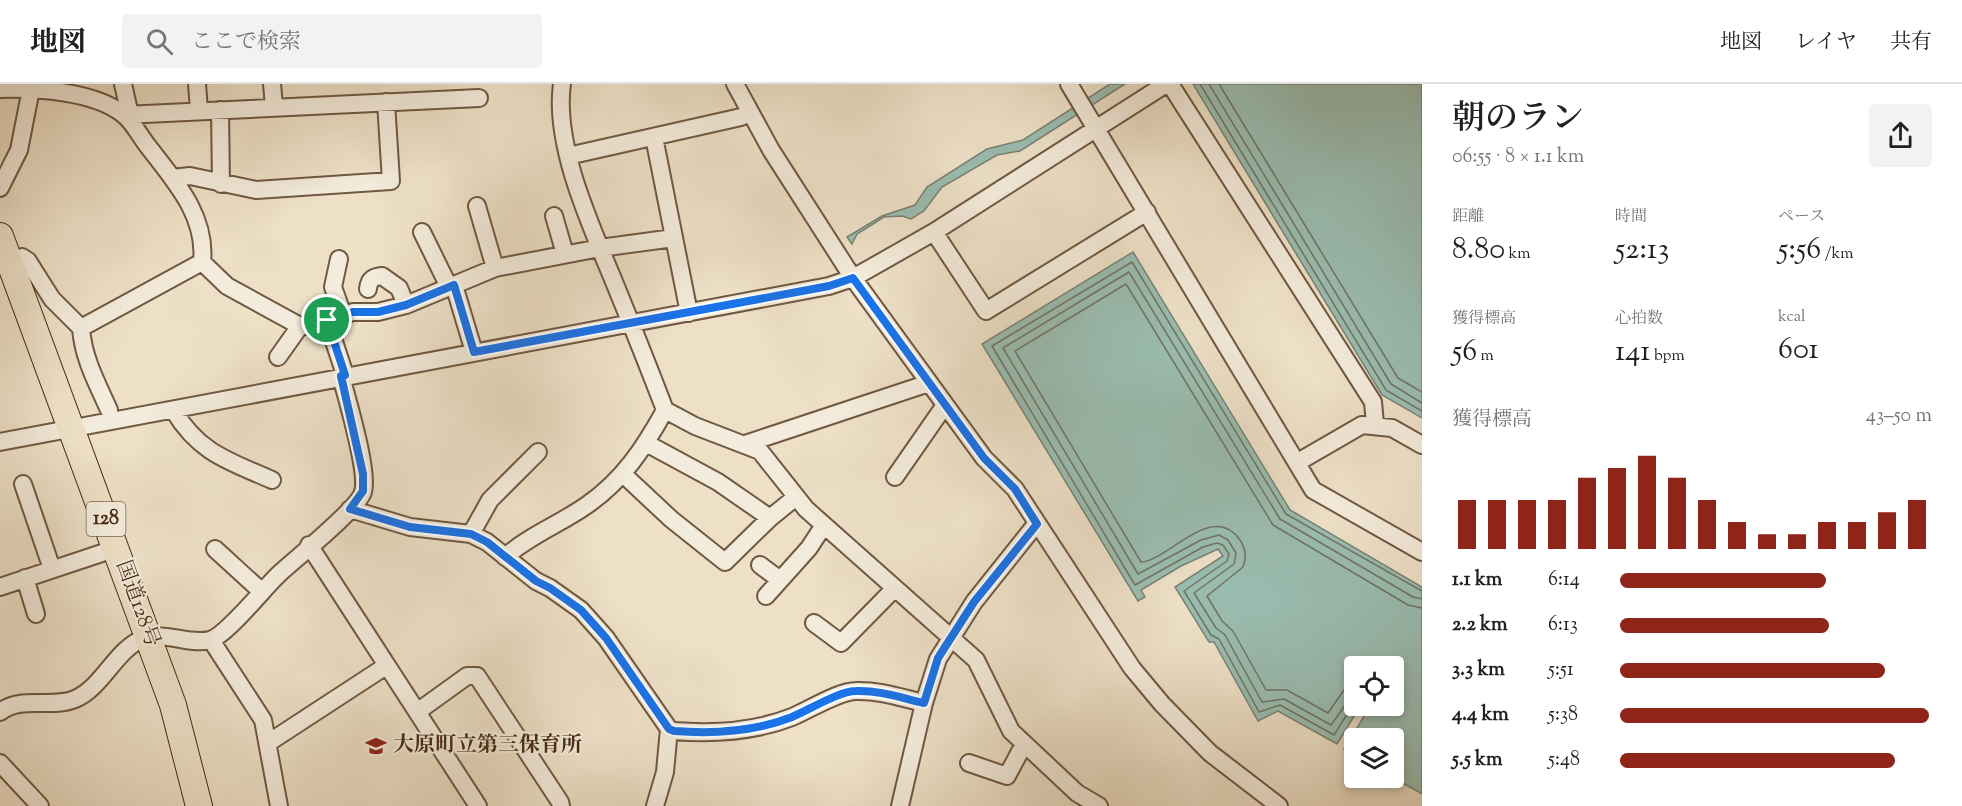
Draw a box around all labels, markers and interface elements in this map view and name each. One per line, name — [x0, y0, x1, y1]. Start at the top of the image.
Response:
search box — [122, 14, 542, 68]
text: 地図 — [30, 24, 86, 64]
icon: search — [143, 25, 176, 58]
text: ここで検索 — [191, 27, 301, 59]
text: 地図 — [1720, 28, 1762, 58]
text: レイヤ — [1795, 28, 1857, 58]
text: 共有 — [1890, 28, 1932, 58]
text: 朝のラン — [1452, 96, 1584, 144]
button: share — [1869, 104, 1932, 167]
text: 06:55 · 8 × 1.1 km — [1452, 143, 1584, 172]
text: 距離 — [1452, 206, 1484, 229]
text: 時間 — [1615, 206, 1647, 229]
text: ペース — [1778, 206, 1825, 229]
text: 8.80 — [1452, 229, 1505, 272]
text: 52:13 — [1615, 229, 1669, 272]
text: 5:56 — [1778, 229, 1821, 272]
text: km — [1505, 243, 1531, 266]
text: /km — [1821, 243, 1854, 266]
pin — [301, 294, 352, 345]
icon: arrive — [310, 303, 343, 336]
text: kcal — [1778, 306, 1806, 329]
text: 獲得標高 — [1452, 308, 1516, 331]
text: 心拍数 — [1615, 308, 1663, 331]
text: 601 — [1778, 329, 1819, 372]
text: 56 — [1452, 331, 1477, 374]
text: 141 — [1615, 331, 1651, 374]
text: m — [1477, 345, 1494, 368]
text: bpm — [1651, 345, 1685, 368]
text: 43–50 m — [1866, 402, 1932, 431]
text: 獲得標高 — [1452, 406, 1532, 435]
road number: 128 — [86, 502, 126, 536]
street label: 国道128号 — [107, 556, 167, 652]
text: 1.1 km — [1452, 566, 1502, 595]
text: 6:14 — [1548, 566, 1580, 595]
text: 2.2 km — [1452, 611, 1507, 640]
text: 6:13 — [1548, 611, 1578, 640]
map controls — [1344, 656, 1404, 788]
button: locate — [1344, 656, 1404, 716]
text: 3.3 km — [1452, 656, 1505, 685]
text: 5:51 — [1548, 656, 1574, 685]
text: 4.4 km — [1452, 701, 1509, 730]
text: 5:38 — [1548, 701, 1578, 730]
button: layers — [1344, 728, 1404, 788]
place label: 大原町立第三保育所 — [393, 731, 582, 761]
school or university icon: 大原町立第三保育所 — [364, 734, 388, 758]
text: 5.5 km — [1452, 746, 1502, 775]
text: 5:48 — [1548, 746, 1580, 775]

